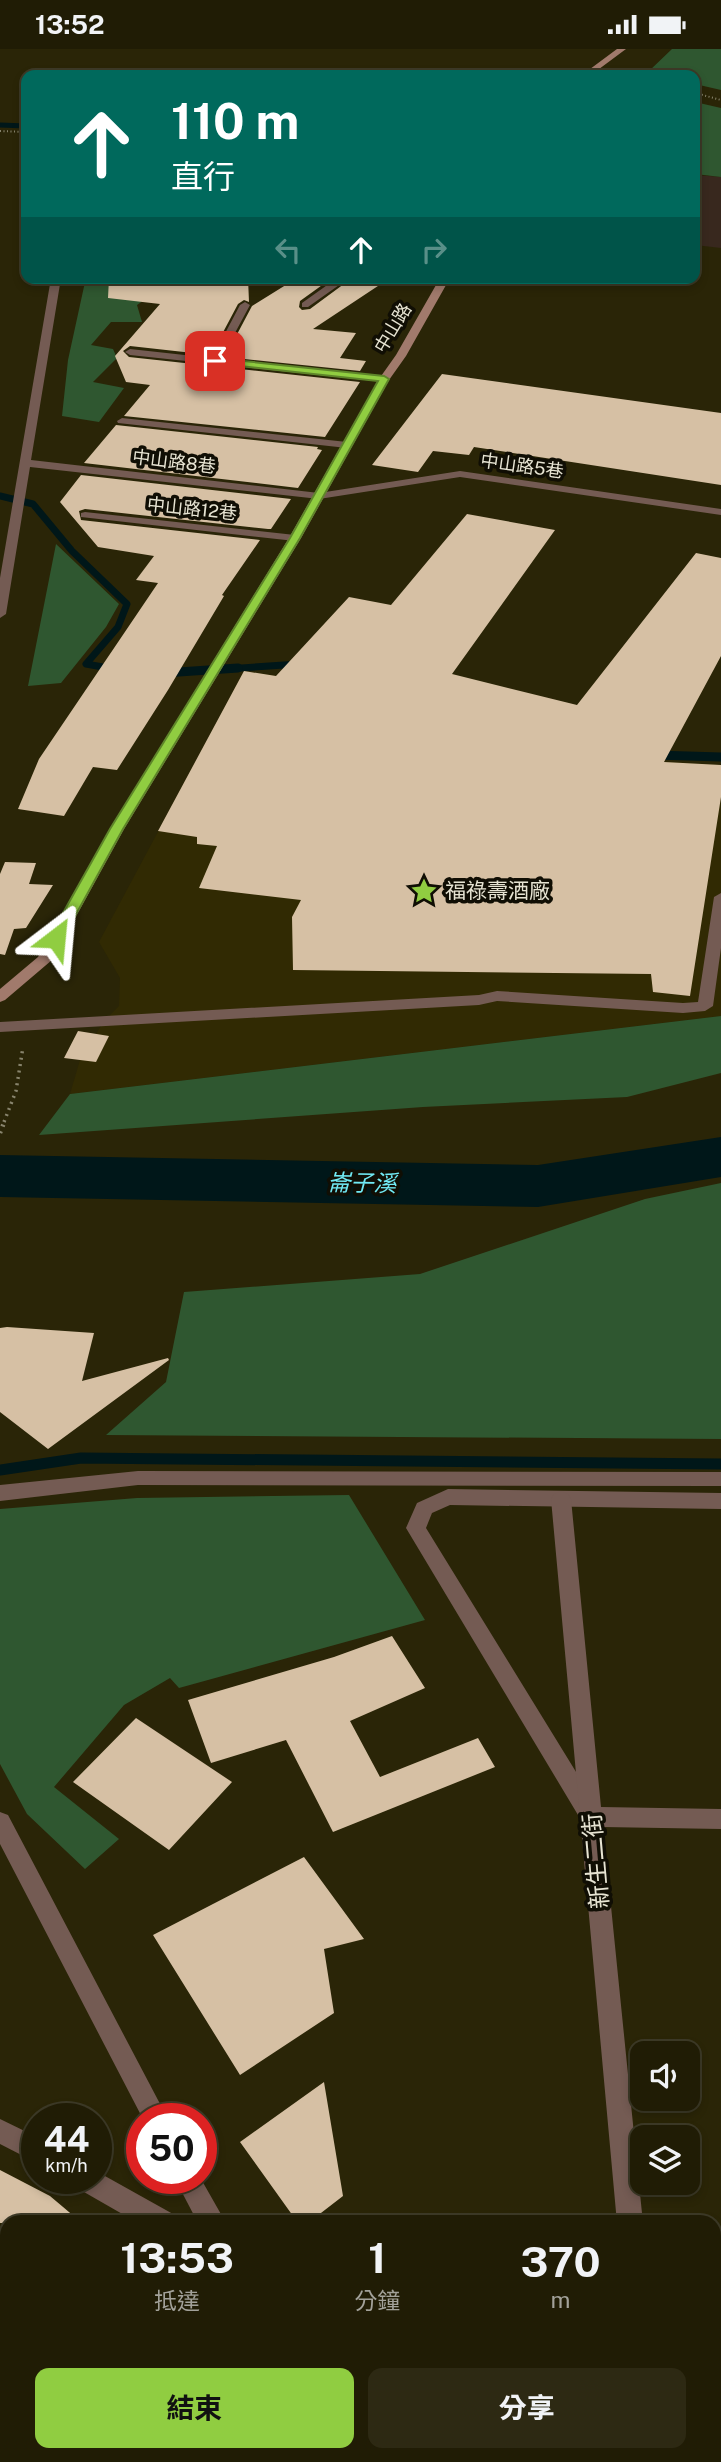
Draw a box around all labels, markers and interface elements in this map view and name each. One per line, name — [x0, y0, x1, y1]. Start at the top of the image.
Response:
text: 13:52 — [35, 9, 105, 40]
text: 110 m — [171, 92, 299, 150]
icon: ahead — [56, 98, 147, 189]
text: 直行 — [171, 158, 235, 195]
icon: left — [269, 231, 307, 269]
icon: ahead — [342, 231, 380, 269]
icon: right — [415, 231, 453, 269]
street label: 中山路 — [370, 299, 415, 356]
pin — [185, 331, 245, 391]
icon: arrive — [196, 342, 234, 380]
street label: 中山路8巷 — [131, 446, 217, 477]
street label: 中山路5巷 — [479, 449, 565, 482]
street label: 中山路12巷 — [146, 493, 238, 524]
place icon: 福祿壽酒廠 — [409, 876, 439, 906]
place label: 福祿壽酒廠 — [445, 878, 550, 903]
position arrow — [19, 901, 93, 975]
water label: 崙子溪 — [327, 1168, 400, 1197]
street label: 新生二街 — [577, 1812, 613, 1910]
map controls — [630, 2041, 700, 2195]
button: sound — [630, 2041, 700, 2111]
speed limit sign: 50 — [126, 2103, 217, 2194]
text: 44 — [44, 2119, 89, 2160]
button: layers — [630, 2125, 700, 2195]
text: km/h — [45, 2155, 88, 2176]
text: 13:53 — [120, 2233, 234, 2282]
text: 1 — [368, 2233, 386, 2282]
text: 370 — [520, 2237, 601, 2286]
text: m — [551, 2286, 571, 2313]
text: 抵達 — [154, 2287, 200, 2314]
text: 分鐘 — [354, 2287, 400, 2314]
button: 結束 — [35, 2368, 354, 2448]
button: 分享 — [368, 2368, 686, 2448]

